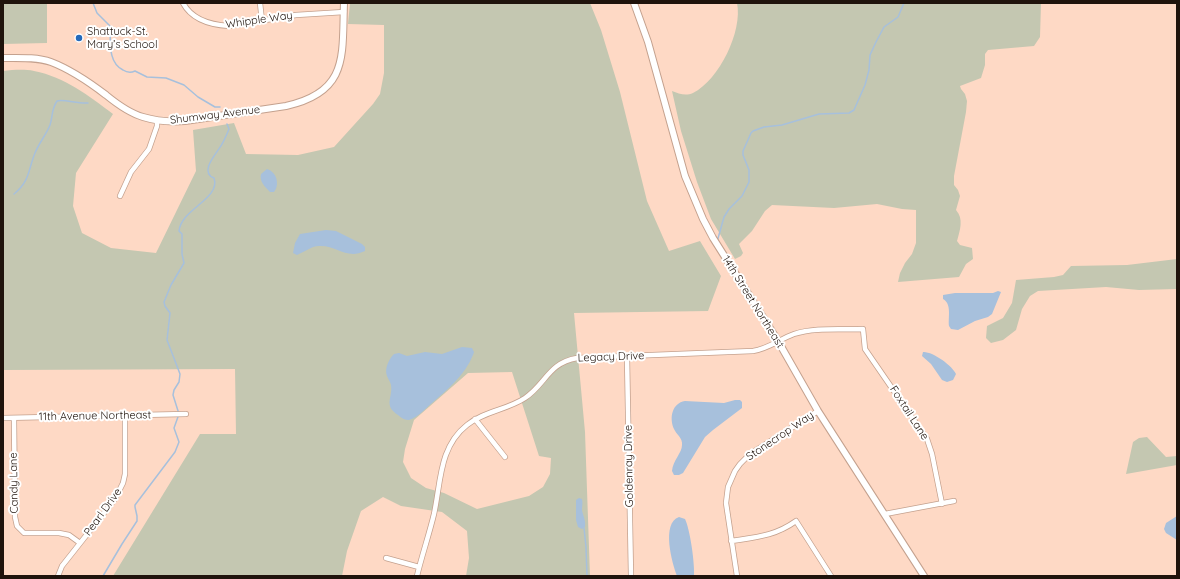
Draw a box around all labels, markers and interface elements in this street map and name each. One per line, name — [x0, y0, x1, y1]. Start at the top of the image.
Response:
street label: Whipple Way — [225, 9, 293, 31]
place label: Shattuck-St. Mary’s School — [87, 25, 157, 51]
marker: Shattuck-St. Mary’s School — [74, 33, 84, 43]
street label: Shumway Avenue — [169, 103, 261, 127]
street label: 14th Street Northeast — [719, 253, 787, 351]
street label: Legacy Drive — [577, 349, 645, 365]
street label: Foxtail Lane — [887, 383, 931, 443]
street label: 11th Avenue Northeast — [39, 408, 151, 424]
street label: Stonecrop Way — [744, 409, 816, 463]
street label: Goldenray Drive — [622, 425, 636, 507]
street label: Candy Lane — [7, 452, 21, 514]
street label: Pearl Drive — [81, 486, 125, 538]

